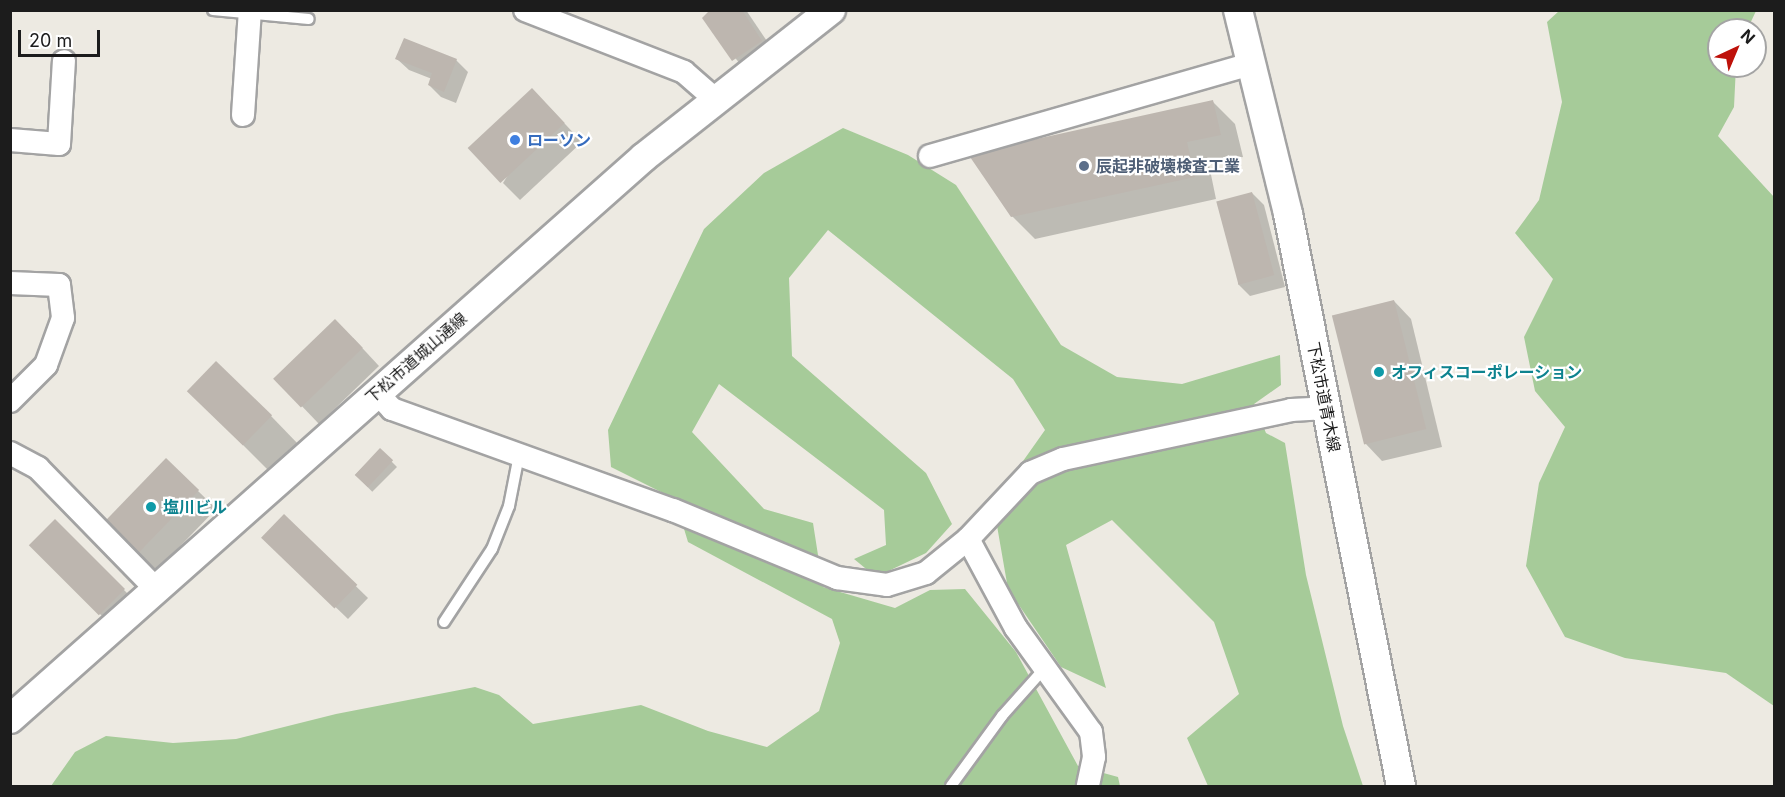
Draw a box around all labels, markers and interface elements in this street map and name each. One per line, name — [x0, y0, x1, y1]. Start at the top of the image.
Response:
scale bar — [21, 18, 104, 56]
north arrow — [1707, 18, 1767, 78]
text: N — [1737, 25, 1759, 48]
text: 20 m — [29, 30, 72, 51]
place label: ローソン — [527, 130, 591, 150]
marker: ローソン — [508, 133, 522, 147]
place label: 辰起非破壊検査工業 — [1096, 156, 1240, 176]
marker: 辰起非破壊検査工業 — [1077, 159, 1091, 173]
street label: 下松市道城山通線 — [361, 309, 471, 407]
street label: 下松市道青木線 — [1304, 340, 1344, 454]
place label: オフィスコーポレーション — [1391, 362, 1583, 382]
marker: オフィスコーポレーション — [1372, 365, 1386, 379]
place label: 塩川ビル — [163, 497, 227, 517]
marker: 塩川ビル — [144, 500, 158, 514]

